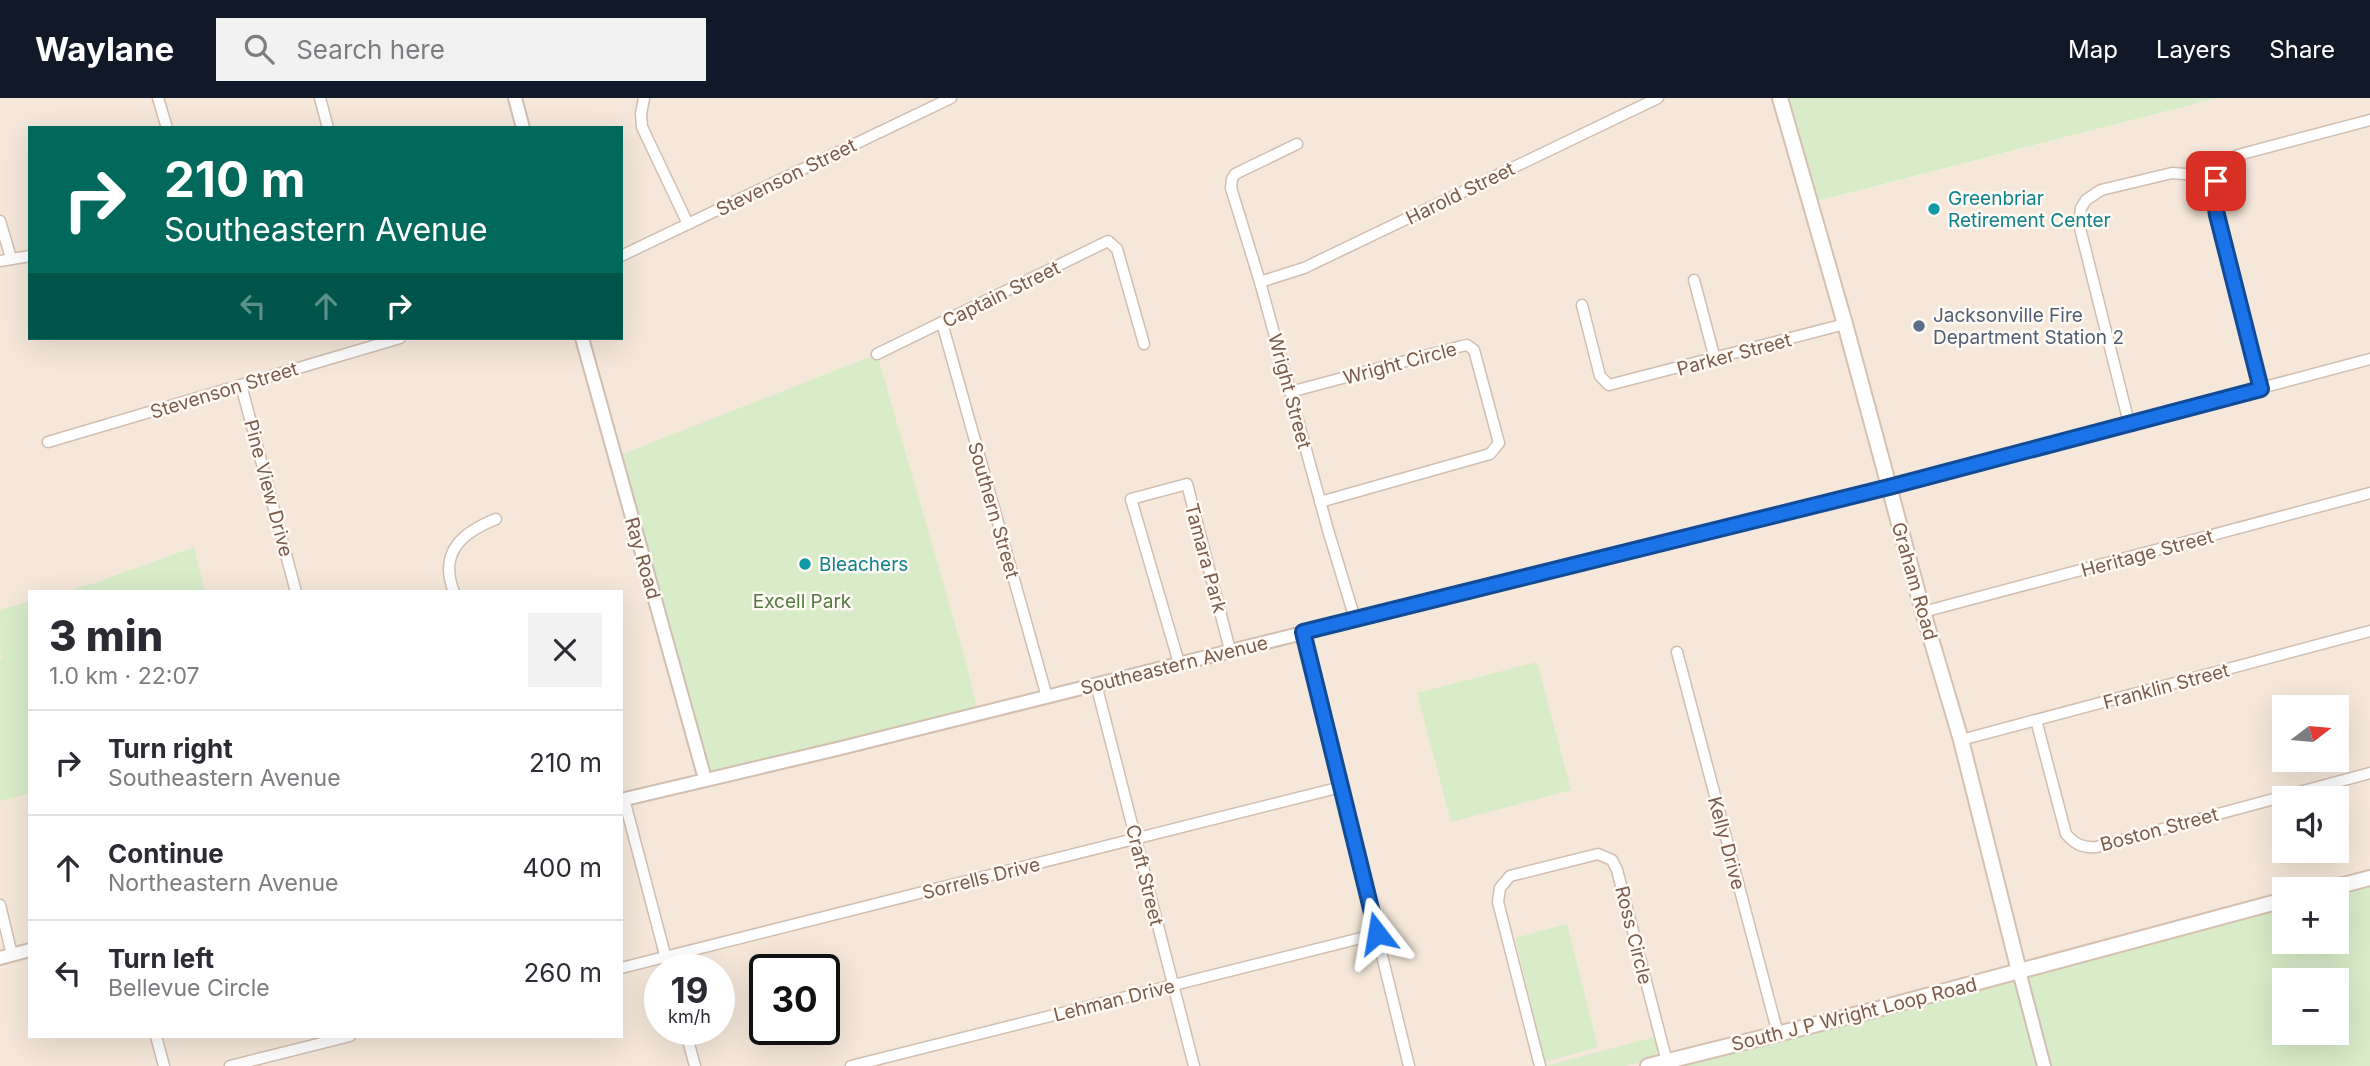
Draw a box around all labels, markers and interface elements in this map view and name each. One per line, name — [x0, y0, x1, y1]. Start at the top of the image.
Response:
search box — [216, 18, 706, 81]
text: Waylane — [35, 29, 174, 69]
icon: search — [240, 30, 278, 68]
text: Search here — [296, 34, 445, 65]
text: Map — [2068, 35, 2118, 64]
text: Layers — [2156, 35, 2231, 64]
text: Share — [2269, 35, 2335, 64]
street label: Stevenson Street — [712, 134, 860, 221]
text: 210 m — [164, 150, 305, 209]
pin — [2186, 151, 2246, 211]
icon: right — [49, 154, 140, 245]
street label: Harold Street — [1402, 157, 1518, 230]
icon: arrive — [2197, 162, 2235, 200]
place label: Greenbriar Retirement Center — [1948, 187, 2111, 232]
marker: Greenbriar Retirement Center — [1926, 201, 1942, 217]
text: Southeastern Avenue — [164, 210, 488, 249]
street label: Captain Street — [939, 256, 1064, 333]
icon: left — [234, 287, 272, 325]
icon: ahead — [307, 287, 345, 325]
icon: right — [380, 287, 418, 325]
place label: Jacksonville Fire Department Station 2 — [1933, 304, 2124, 349]
marker: Jacksonville Fire Department Station 2 — [1911, 318, 1927, 334]
street label: Parker Street — [1674, 328, 1794, 381]
street label: Wright Street — [1263, 331, 1316, 451]
street label: Wright Circle — [1341, 337, 1459, 390]
street label: Stevenson Street — [148, 357, 301, 424]
street label: Pine View Drive — [239, 417, 298, 559]
street label: Southern Street — [963, 439, 1024, 581]
street label: Tamara Park — [1180, 501, 1231, 616]
street label: Ray Road — [620, 514, 665, 602]
street label: Graham Road — [1887, 519, 1942, 643]
street label: Heritage Street — [2079, 525, 2216, 582]
place label: Bleachers — [819, 553, 908, 576]
marker: Bleachers — [797, 556, 813, 572]
park label: Excell Park — [753, 590, 852, 613]
text: 3 min — [49, 610, 163, 661]
button: close — [528, 613, 602, 687]
street label: Southeastern Avenue — [1078, 631, 1270, 700]
street label: Franklin Street — [2101, 659, 2232, 714]
text: 1.0 km · 22:07 — [49, 662, 199, 690]
north arrow — [2272, 695, 2348, 772]
map controls — [2272, 695, 2349, 1045]
text: Turn right — [108, 733, 233, 764]
icon: right — [49, 744, 87, 782]
text: 210 m — [529, 747, 602, 778]
text: Southeastern Avenue — [108, 764, 341, 792]
button: sound — [2272, 786, 2349, 863]
street label: Kelly Drive — [1703, 794, 1750, 892]
street label: Boston Street — [2097, 803, 2221, 856]
street label: Craft Street — [1121, 822, 1168, 928]
text: Continue — [108, 838, 224, 869]
icon: ahead — [49, 849, 87, 887]
text: 400 m — [522, 852, 602, 883]
street label: Sorrells Drive — [920, 853, 1042, 904]
text: Northeastern Avenue — [108, 869, 339, 897]
button: + — [2272, 877, 2349, 954]
street label: Ross Circle — [1610, 884, 1657, 987]
position arrow — [1340, 896, 1414, 970]
text: Turn left — [108, 943, 214, 974]
icon: left — [49, 954, 87, 992]
speed limit sign: 30 — [749, 954, 840, 1045]
text: 260 m — [524, 957, 602, 988]
button: − — [2272, 968, 2349, 1045]
text: 19 — [671, 969, 708, 1011]
street label: South J P Wright Loop Road — [1729, 973, 1979, 1056]
text: Bellevue Circle — [108, 974, 270, 1002]
street label: Lehman Drive — [1051, 974, 1177, 1027]
text: km/h — [668, 1006, 711, 1027]

